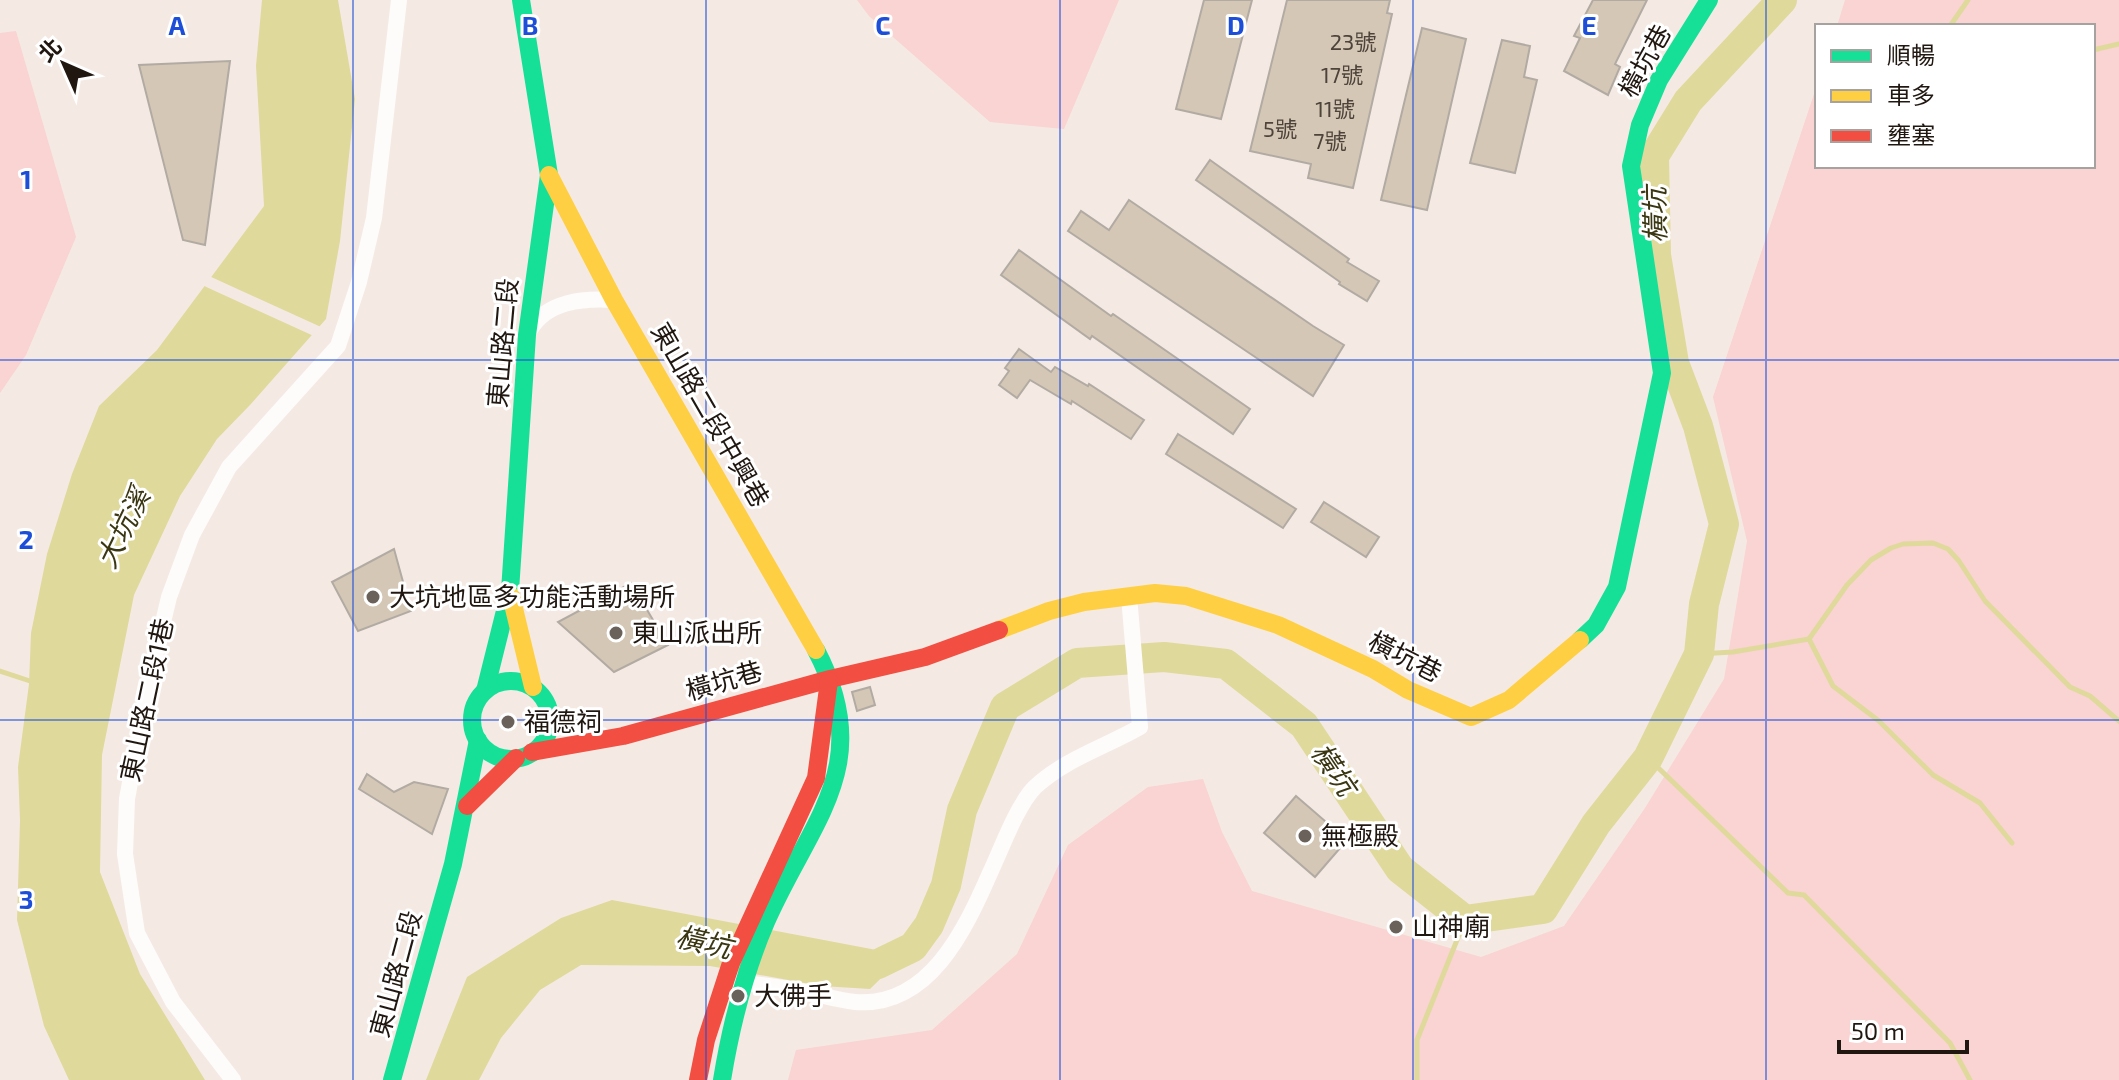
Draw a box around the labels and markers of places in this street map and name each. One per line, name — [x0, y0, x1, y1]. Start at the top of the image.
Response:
place label: 大坑地區多功能活動場所 — [389, 580, 675, 611]
marker: 大坑地區多功能活動場所 — [364, 588, 382, 606]
place label: 東山派出所 — [632, 616, 762, 647]
marker: 東山派出所 — [607, 624, 625, 642]
place label: 福德祠 — [524, 705, 602, 736]
marker: 福德祠 — [499, 713, 517, 731]
place label: 無極殿 — [1321, 819, 1399, 850]
marker: 無極殿 — [1296, 827, 1314, 845]
place label: 山神廟 — [1412, 910, 1490, 941]
marker: 山神廟 — [1387, 918, 1405, 936]
place label: 大佛手 — [754, 979, 832, 1010]
marker: 大佛手 — [729, 987, 747, 1005]

